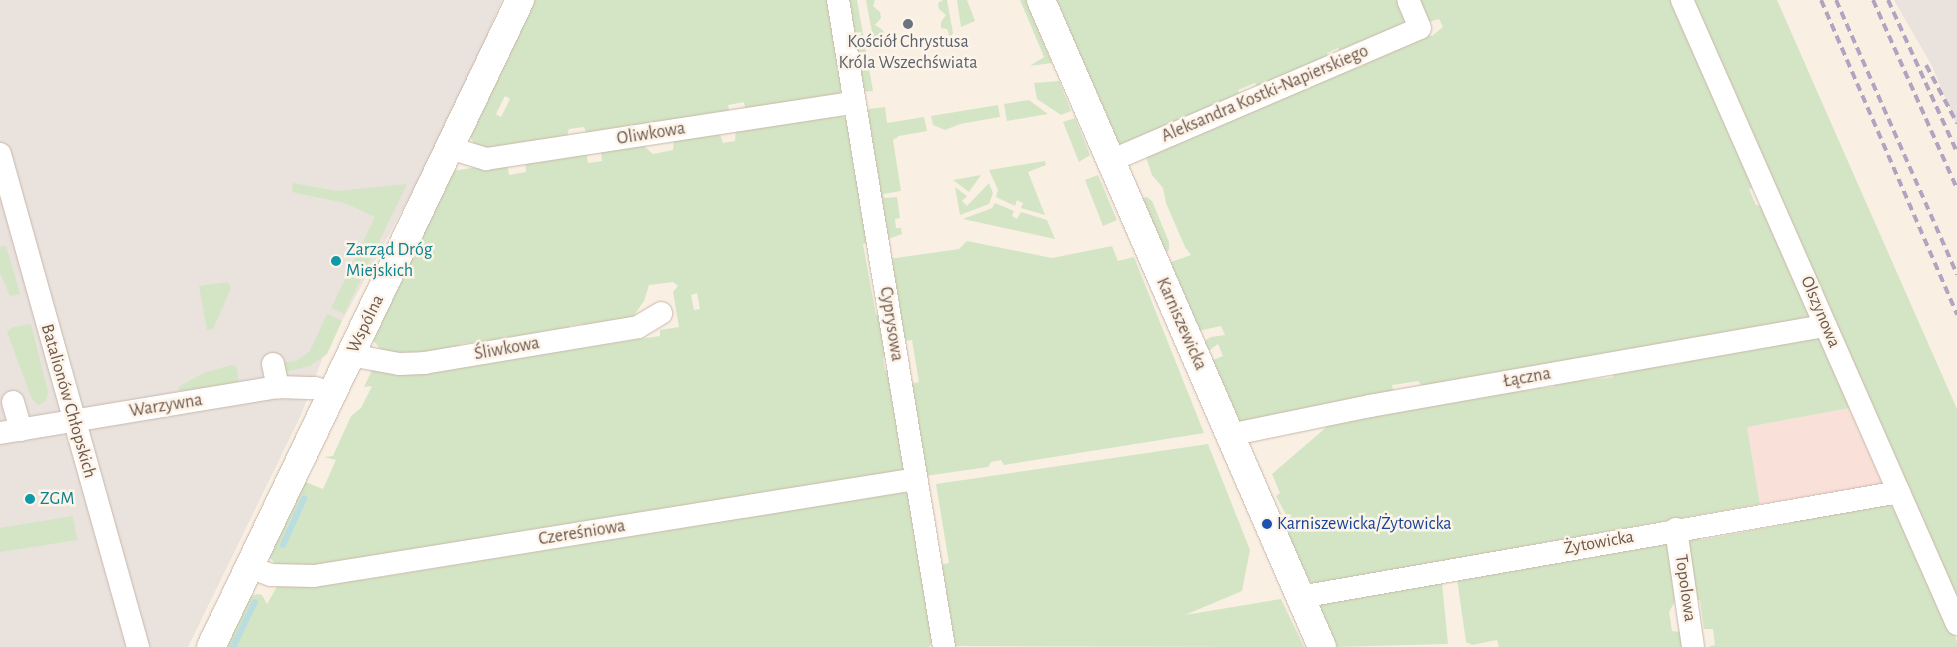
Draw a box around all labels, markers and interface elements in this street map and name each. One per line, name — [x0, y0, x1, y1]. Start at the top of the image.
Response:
marker: Kościół Chrystusa Króla Wszechświata — [902, 18, 914, 30]
place label: Kościół Chrystusa Króla Wszechświata — [838, 32, 978, 74]
street label: Aleksandra Kostki-Napierskiego — [1158, 41, 1372, 147]
street label: Oliwkowa — [615, 118, 687, 150]
place label: Zarząd Dróg Miejskich — [346, 240, 432, 282]
marker: Zarząd Dróg Miejskich — [330, 255, 342, 267]
street label: Olszynowa — [1795, 273, 1845, 351]
street label: Karniszewicka — [1151, 274, 1211, 374]
street label: Cyprysowa — [874, 285, 908, 363]
street label: Wspólna — [343, 291, 389, 357]
street label: Batalionów Chłopskich — [36, 321, 100, 481]
street label: Śliwkowa — [473, 333, 541, 365]
street label: Łączna — [1502, 363, 1552, 393]
street label: Warzywna — [128, 390, 204, 422]
place label: ZGM — [40, 488, 75, 510]
marker: ZGM — [24, 493, 36, 505]
place label: Karniszewicka/Żytowicka — [1277, 513, 1452, 535]
street label: Czereśniowa — [537, 515, 627, 551]
marker: Karniszewicka/Żytowicka — [1261, 518, 1273, 530]
street label: Żytowicka — [1562, 526, 1636, 560]
street label: Topolowa — [1670, 553, 1700, 623]

